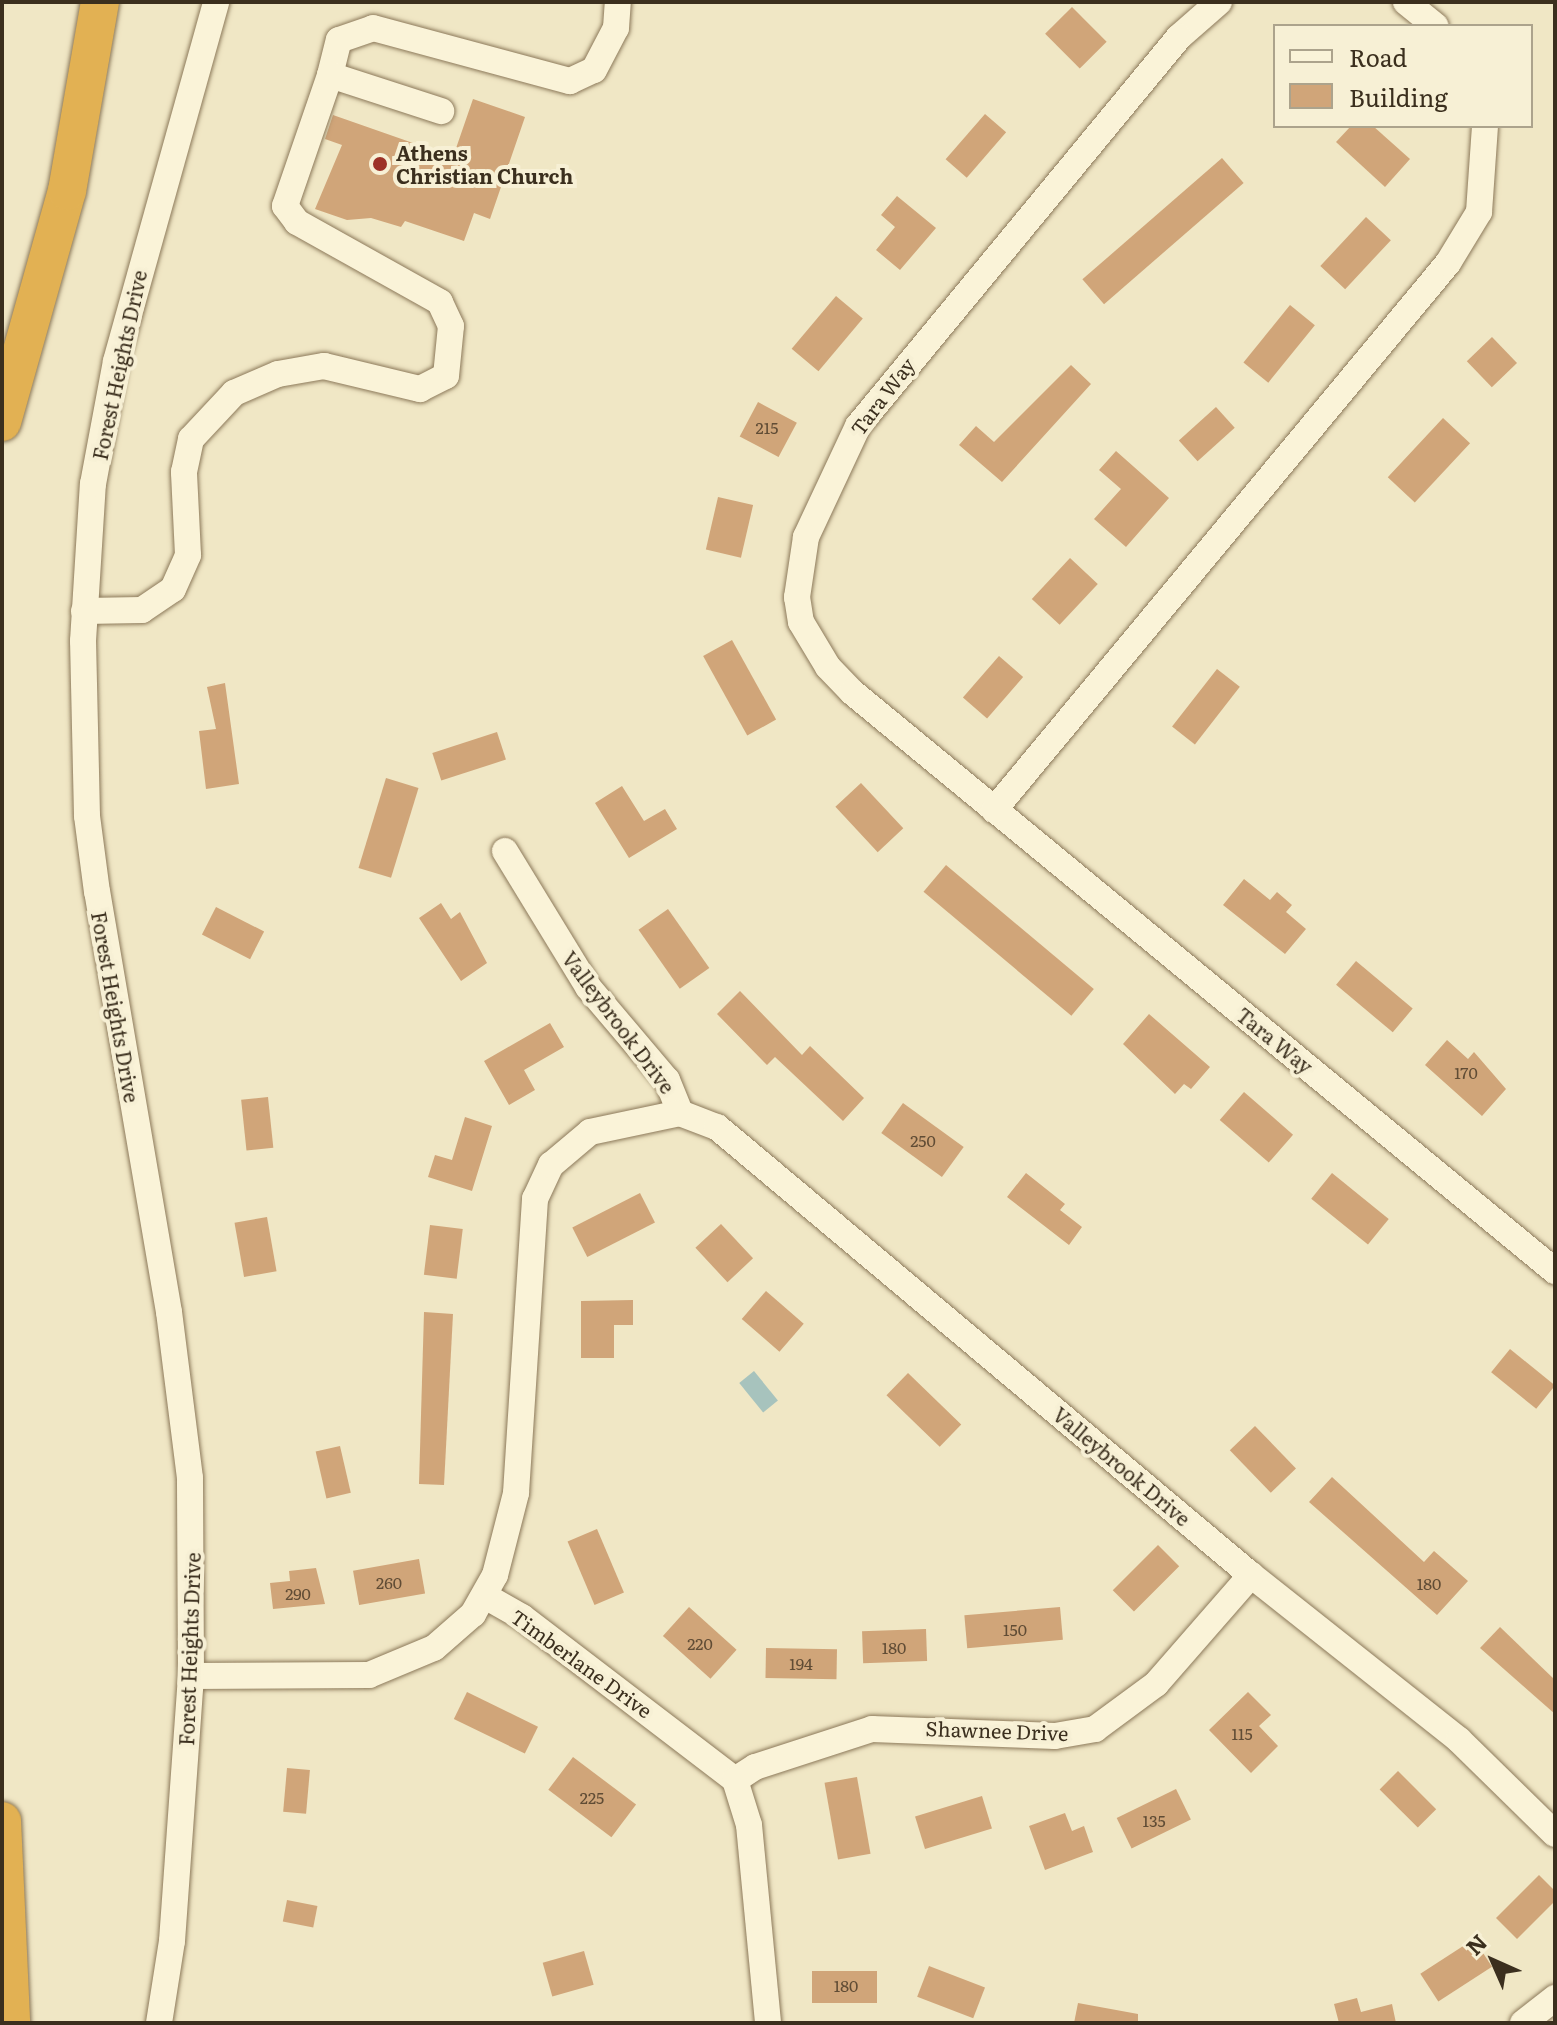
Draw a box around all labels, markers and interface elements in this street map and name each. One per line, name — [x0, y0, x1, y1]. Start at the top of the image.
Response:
legend — [1273, 24, 1533, 128]
text: Road — [1349, 39, 1407, 74]
text: Building — [1349, 79, 1448, 114]
place label: Athens Christian Church — [396, 140, 573, 187]
marker: Athens Christian Church — [371, 155, 389, 173]
street label: Forest Heights Drive — [87, 268, 151, 462]
street label: Tara Way — [845, 352, 919, 440]
house number: 215 — [756, 417, 778, 437]
street label: Forest Heights Drive — [87, 910, 145, 1104]
street label: Valleybrook Drive — [558, 946, 680, 1098]
street label: Tara Way — [1232, 1002, 1318, 1078]
house number: 170 — [1454, 1062, 1478, 1082]
house number: 250 — [910, 1130, 936, 1150]
street label: Valleybrook Drive — [1049, 1402, 1195, 1530]
street label: Forest Heights Drive — [174, 1552, 204, 1746]
house number: 260 — [376, 1572, 402, 1592]
house number: 180 — [1417, 1573, 1441, 1593]
house number: 290 — [285, 1583, 311, 1603]
street label: Timberlane Drive — [507, 1604, 657, 1722]
house number: 150 — [1003, 1619, 1027, 1639]
house number: 220 — [687, 1633, 713, 1653]
house number: 180 — [882, 1637, 906, 1657]
house number: 194 — [789, 1653, 813, 1673]
street label: Shawnee Drive — [925, 1716, 1069, 1744]
house number: 115 — [1231, 1723, 1253, 1743]
house number: 225 — [580, 1787, 604, 1807]
house number: 135 — [1142, 1810, 1166, 1830]
north arrow — [1453, 1921, 1533, 2001]
text: N — [1457, 1925, 1494, 1962]
house number: 180 — [834, 1975, 858, 1995]

